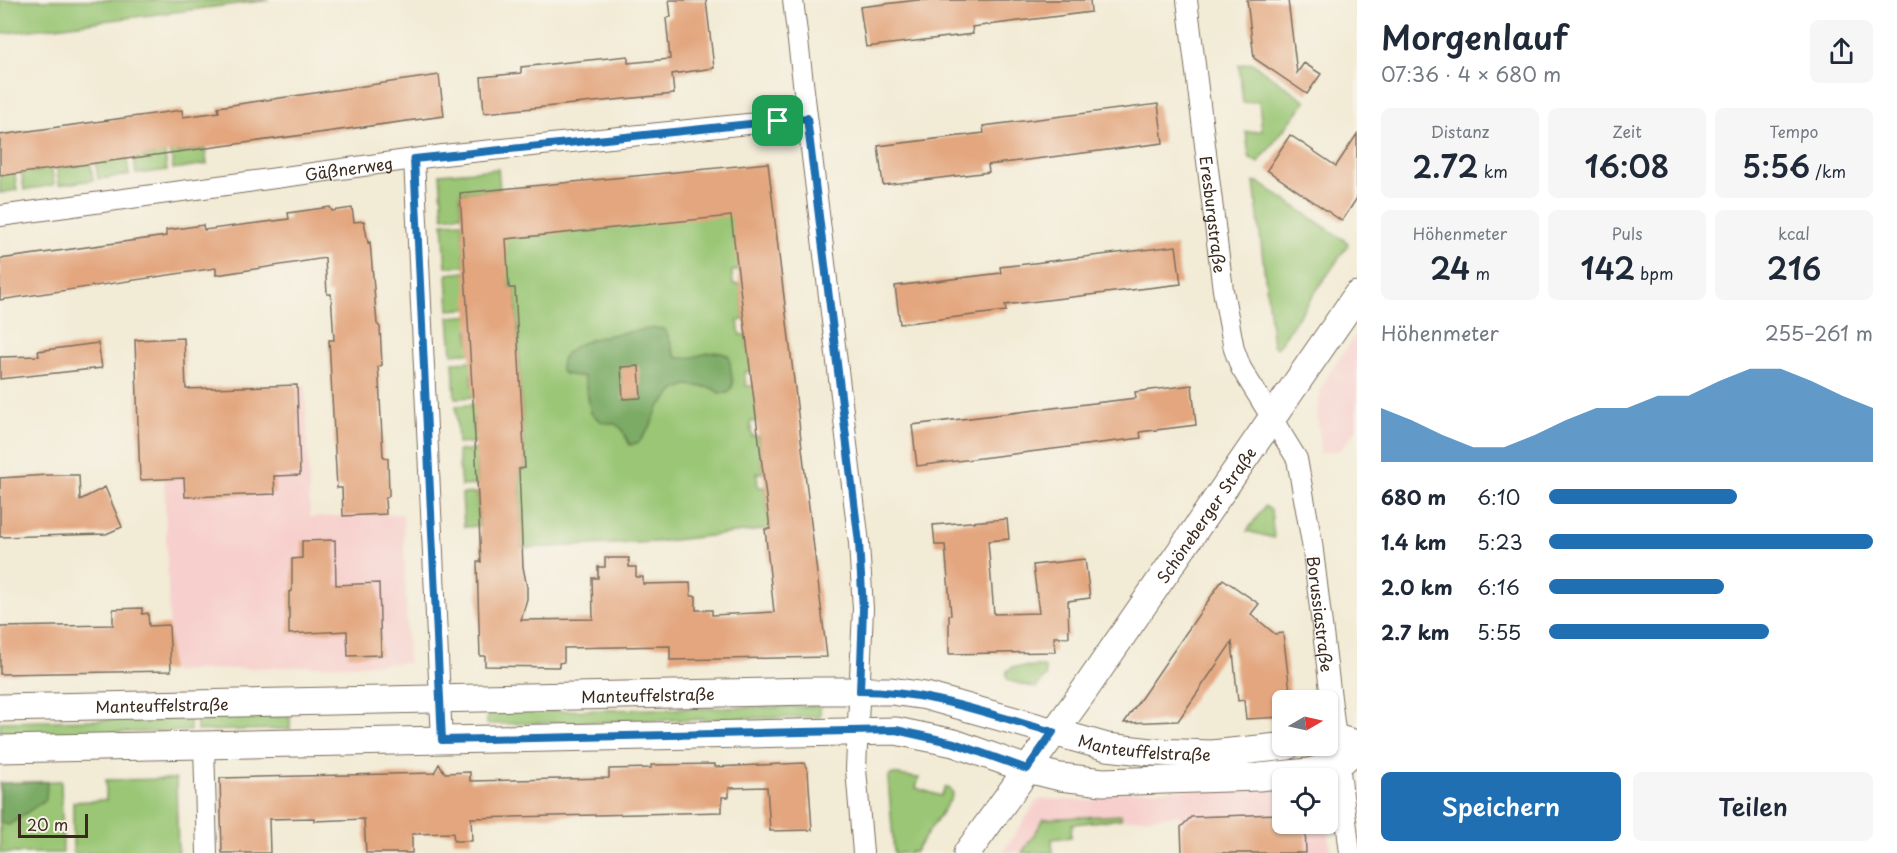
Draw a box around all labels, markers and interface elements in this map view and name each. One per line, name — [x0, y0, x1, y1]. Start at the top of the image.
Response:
text: Morgenlauf — [1381, 11, 1568, 61]
button: share — [1810, 20, 1873, 83]
text: 07:36 · 4 × 680 m — [1381, 59, 1561, 89]
pin — [752, 95, 803, 146]
icon: arrive — [761, 104, 794, 137]
text: Distanz — [1431, 119, 1489, 143]
text: Zeit — [1612, 119, 1642, 143]
text: Tempo — [1770, 119, 1818, 143]
text: 2.72 — [1412, 143, 1478, 188]
text: 16:08 — [1585, 143, 1669, 188]
text: 5:56 — [1742, 143, 1810, 188]
street label: Gäßnerweg — [303, 150, 394, 186]
street label: Eresburgstraße — [1194, 155, 1233, 274]
text: km — [1478, 159, 1508, 183]
text: /km — [1810, 159, 1846, 183]
text: Höhenmeter — [1413, 221, 1507, 245]
text: Puls — [1612, 221, 1642, 245]
text: kcal — [1778, 221, 1810, 245]
text: 24 — [1430, 245, 1470, 290]
text: 142 — [1581, 245, 1635, 290]
text: 216 — [1767, 245, 1821, 290]
text: m — [1470, 261, 1490, 285]
text: bpm — [1635, 261, 1673, 285]
text: Höhenmeter — [1381, 318, 1499, 348]
text: 255–261 m — [1765, 318, 1873, 348]
street label: Schöneberger Straße — [1150, 442, 1261, 588]
text: 680 m — [1381, 482, 1446, 512]
text: 6:10 — [1477, 482, 1520, 512]
text: 1.4 km — [1381, 527, 1447, 557]
text: 5:23 — [1477, 527, 1523, 557]
street label: Borussiastraße — [1302, 554, 1340, 673]
text: 2.0 km — [1381, 572, 1453, 602]
text: 6:16 — [1477, 572, 1520, 602]
text: 2.7 km — [1381, 617, 1449, 647]
text: 5:55 — [1477, 617, 1521, 647]
street label: Manteuffelstraße — [581, 681, 715, 708]
north arrow — [1272, 690, 1338, 756]
map controls — [1272, 690, 1338, 834]
street label: Manteuffelstraße — [95, 691, 229, 718]
street label: Manteuffelstraße — [1076, 727, 1211, 766]
button: locate — [1272, 768, 1338, 834]
button: Speichern — [1381, 772, 1621, 841]
button: Teilen — [1633, 772, 1873, 841]
scale bar — [18, 811, 88, 838]
text: 20 m — [27, 812, 68, 836]

